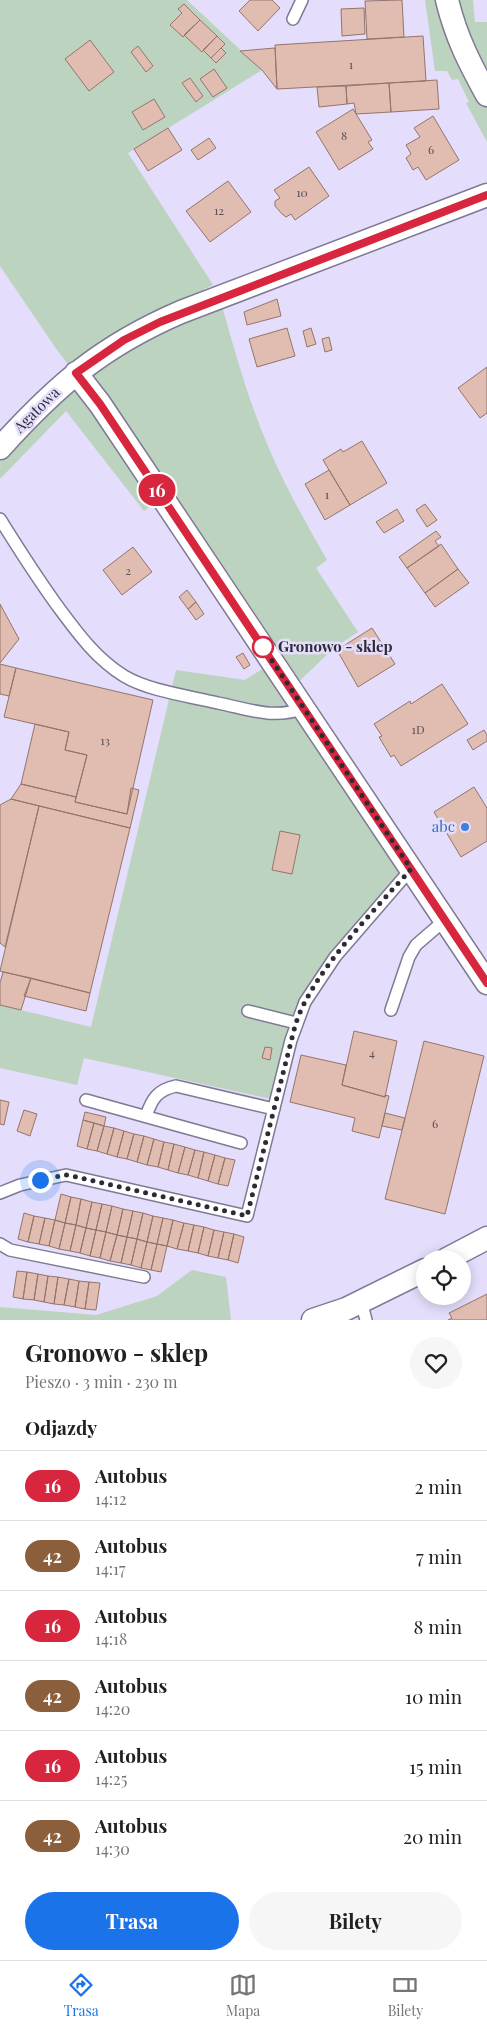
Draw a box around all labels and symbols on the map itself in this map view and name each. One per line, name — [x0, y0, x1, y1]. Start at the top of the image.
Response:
house number: 1 — [349, 56, 354, 72]
house number: 8 — [341, 127, 347, 143]
house number: 6 — [428, 141, 434, 157]
house number: 10 — [296, 184, 308, 200]
house number: 12 — [214, 202, 224, 218]
street label: Agatowa — [8, 382, 64, 437]
line badge: 16 — [134, 474, 180, 506]
house number: 1 — [325, 486, 330, 502]
house number: 2 — [125, 562, 131, 578]
marker: Gronowo - sklep — [252, 636, 274, 658]
place label: Gronowo - sklep — [278, 636, 392, 656]
house number: 1D — [411, 721, 425, 737]
house number: 13 — [100, 732, 110, 748]
place label: abc — [432, 816, 455, 836]
marker: abc — [459, 821, 471, 833]
house number: 4 — [369, 1044, 375, 1060]
house number: 6 — [432, 1115, 438, 1131]
your location — [28, 1168, 53, 1193]

